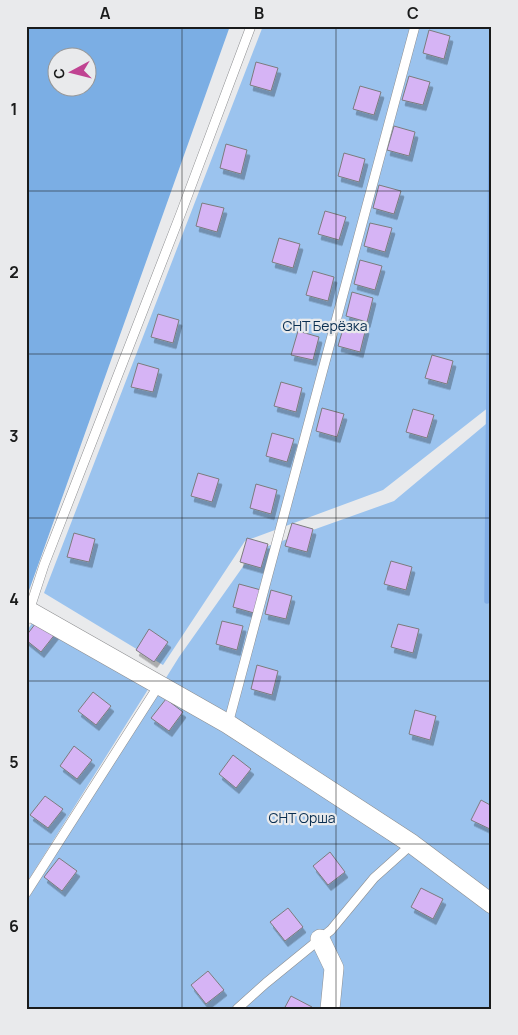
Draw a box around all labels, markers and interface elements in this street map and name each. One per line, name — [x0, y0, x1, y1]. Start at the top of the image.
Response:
text: A — [100, 2, 111, 24]
text: B — [254, 2, 264, 24]
text: C — [407, 2, 419, 24]
north arrow — [48, 48, 98, 98]
text: С — [49, 67, 69, 80]
text: 1 — [10, 98, 18, 120]
text: 2 — [9, 261, 19, 283]
park label: СНТ Берёзка — [283, 316, 367, 335]
text: 3 — [9, 425, 19, 447]
text: 4 — [9, 588, 19, 610]
text: 5 — [9, 751, 19, 773]
park label: СНТ Орша — [268, 808, 336, 827]
text: 6 — [9, 915, 19, 937]

